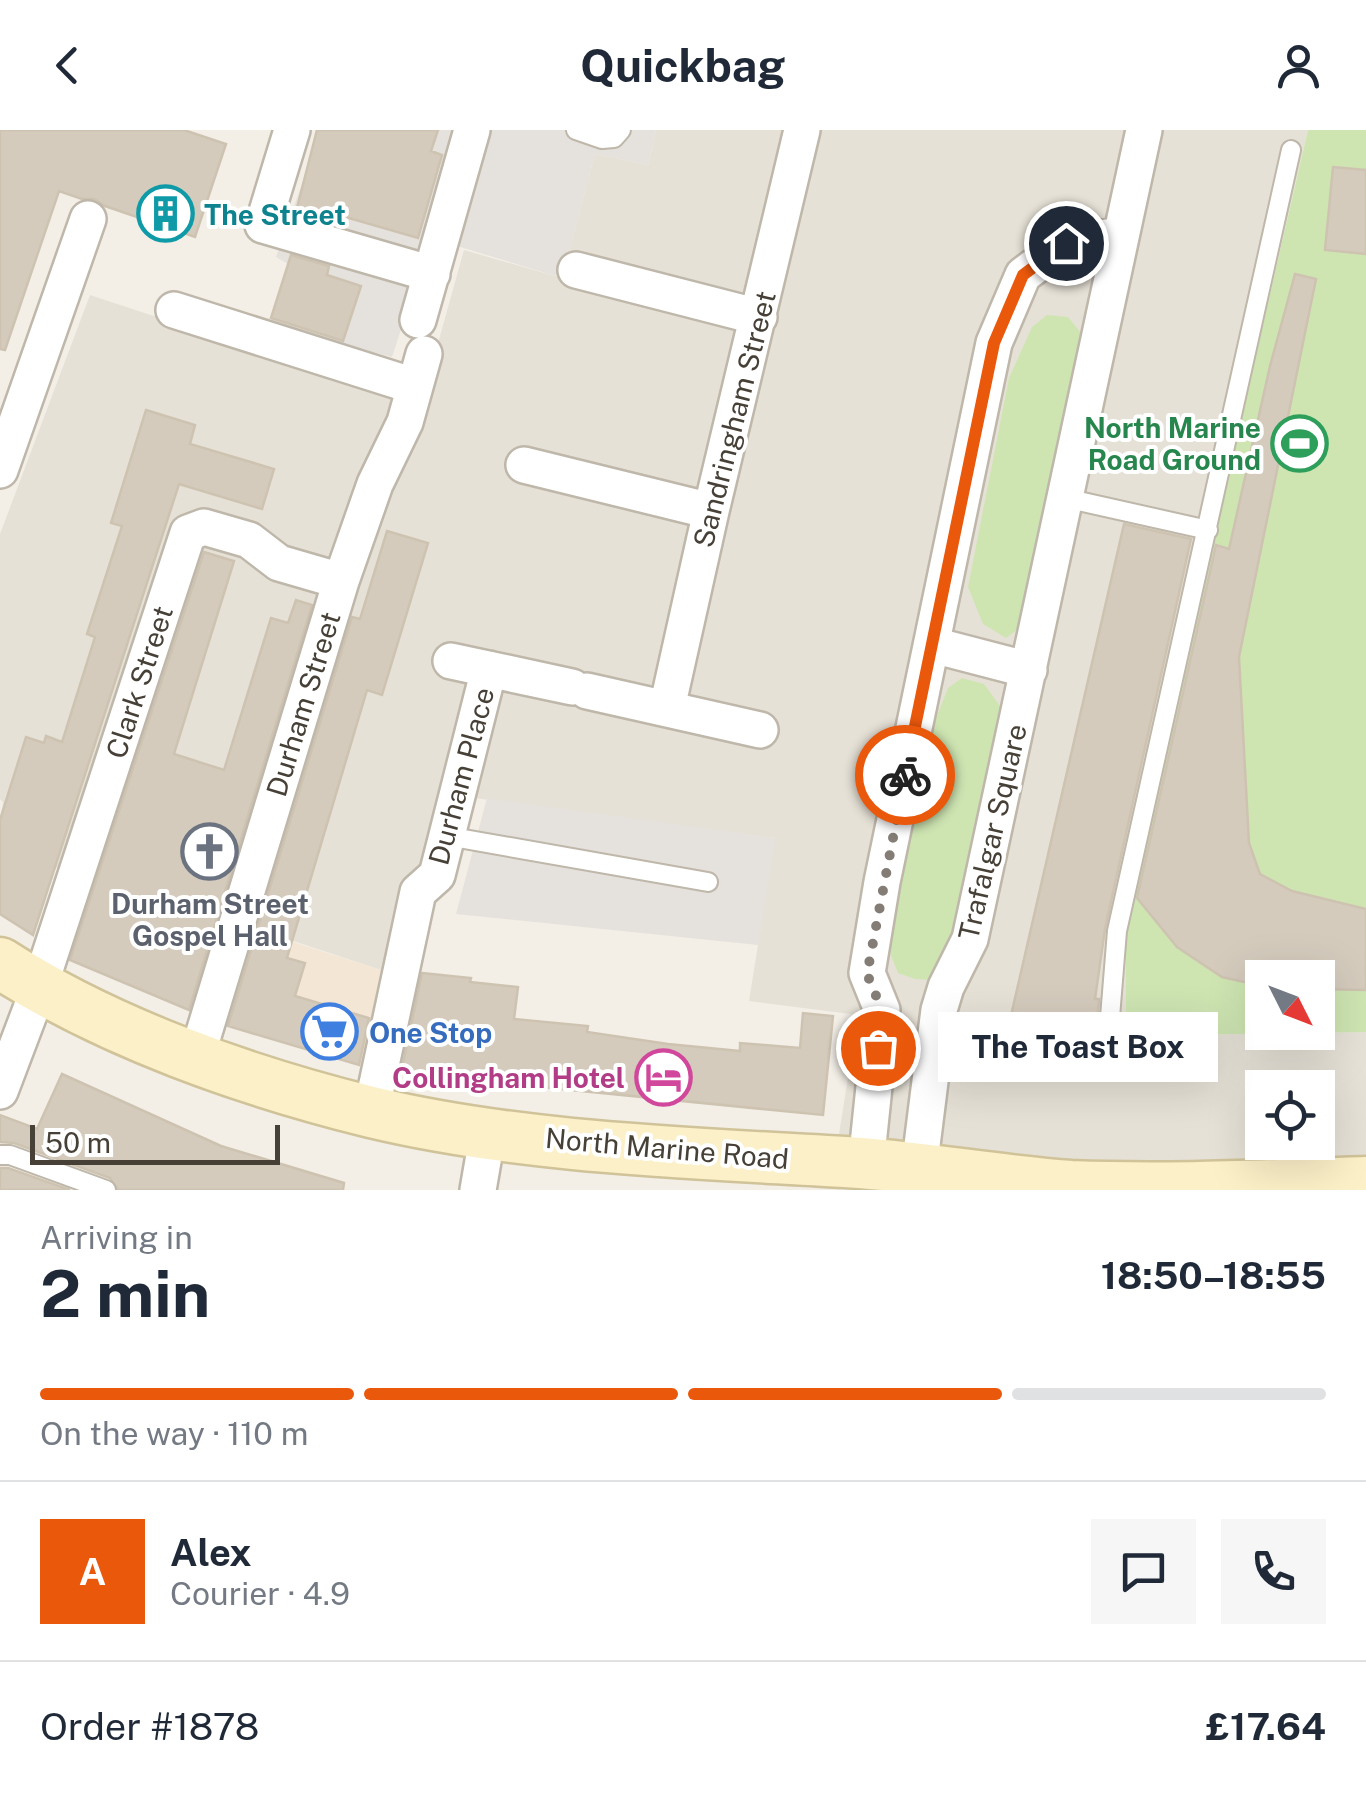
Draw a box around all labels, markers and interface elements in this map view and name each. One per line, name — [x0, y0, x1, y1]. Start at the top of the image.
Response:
icon: back — [40, 38, 95, 93]
icon: person — [1271, 38, 1326, 93]
text: Quickbag — [580, 39, 786, 92]
building icon: The Street — [135, 184, 195, 244]
place label: The Street — [204, 198, 346, 231]
pin — [1024, 201, 1109, 286]
icon: home — [1039, 216, 1094, 271]
street label: Sandringham Street — [686, 287, 782, 551]
place label: North Marine Road Ground — [1084, 411, 1261, 476]
sports icon: North Marine Road Ground — [1270, 413, 1330, 473]
street label: Clark Street — [99, 602, 179, 762]
street label: Durham Street — [259, 608, 347, 800]
street label: Durham Place — [422, 684, 500, 868]
street label: Trafalgar Square — [951, 721, 1033, 943]
courier — [855, 725, 955, 825]
icon: bike — [878, 748, 933, 803]
church icon: Durham Street Gospel Hall — [180, 822, 240, 882]
place label: Durham Street Gospel Hall — [111, 887, 309, 952]
north arrow — [1245, 960, 1335, 1050]
map controls — [1245, 960, 1335, 1160]
supermarket icon: One Stop — [300, 1002, 360, 1062]
pin — [836, 1006, 921, 1091]
callout: The Toast Box — [938, 1013, 1218, 1083]
place label: One Stop — [369, 1016, 492, 1049]
icon: bag — [851, 1021, 906, 1076]
text: The Toast Box — [971, 1028, 1185, 1065]
hotel icon: Collingham Hotel — [634, 1047, 694, 1107]
place label: Collingham Hotel — [392, 1061, 625, 1094]
button: locate — [1245, 1070, 1335, 1160]
scale bar — [30, 1120, 280, 1164]
street label: North Marine Road — [544, 1121, 790, 1175]
text: 50 m — [45, 1126, 111, 1159]
text: Arriving in — [40, 1219, 193, 1256]
text: 18:50–18:55 — [1101, 1253, 1326, 1298]
text: 2 min — [40, 1255, 210, 1332]
text: On the way · 110 m — [40, 1415, 308, 1452]
button: chat — [1091, 1519, 1196, 1624]
button: phone — [1221, 1519, 1326, 1624]
text: Alex — [170, 1530, 252, 1575]
text: A — [79, 1549, 106, 1594]
text: Courier · 4.9 — [170, 1575, 350, 1612]
text: Order #1878 — [40, 1704, 259, 1749]
text: £17.64 — [1206, 1704, 1326, 1749]

